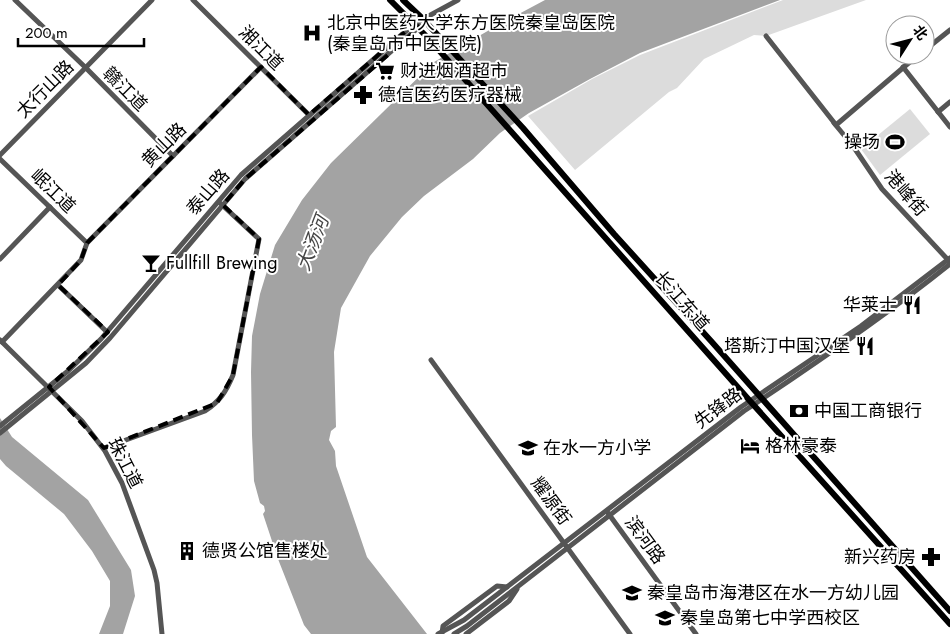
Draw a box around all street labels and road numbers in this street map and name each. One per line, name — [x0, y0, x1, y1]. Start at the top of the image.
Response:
street label: 湘江道 — [233, 20, 289, 76]
street label: 太行山路 — [10, 54, 80, 124]
street label: 赣江道 — [97, 61, 153, 117]
street label: 黄山路 — [136, 117, 192, 173]
street label: 岷江道 — [25, 163, 81, 219]
street label: 泰山路 — [180, 163, 236, 221]
street label: 港峰街 — [878, 164, 934, 222]
street label: 长江东道 — [649, 265, 715, 337]
street label: 先锋路 — [689, 381, 747, 435]
street label: 珠江道 — [101, 433, 149, 493]
street label: 耀源街 — [525, 472, 577, 530]
street label: 滨河路 — [619, 511, 671, 569]

